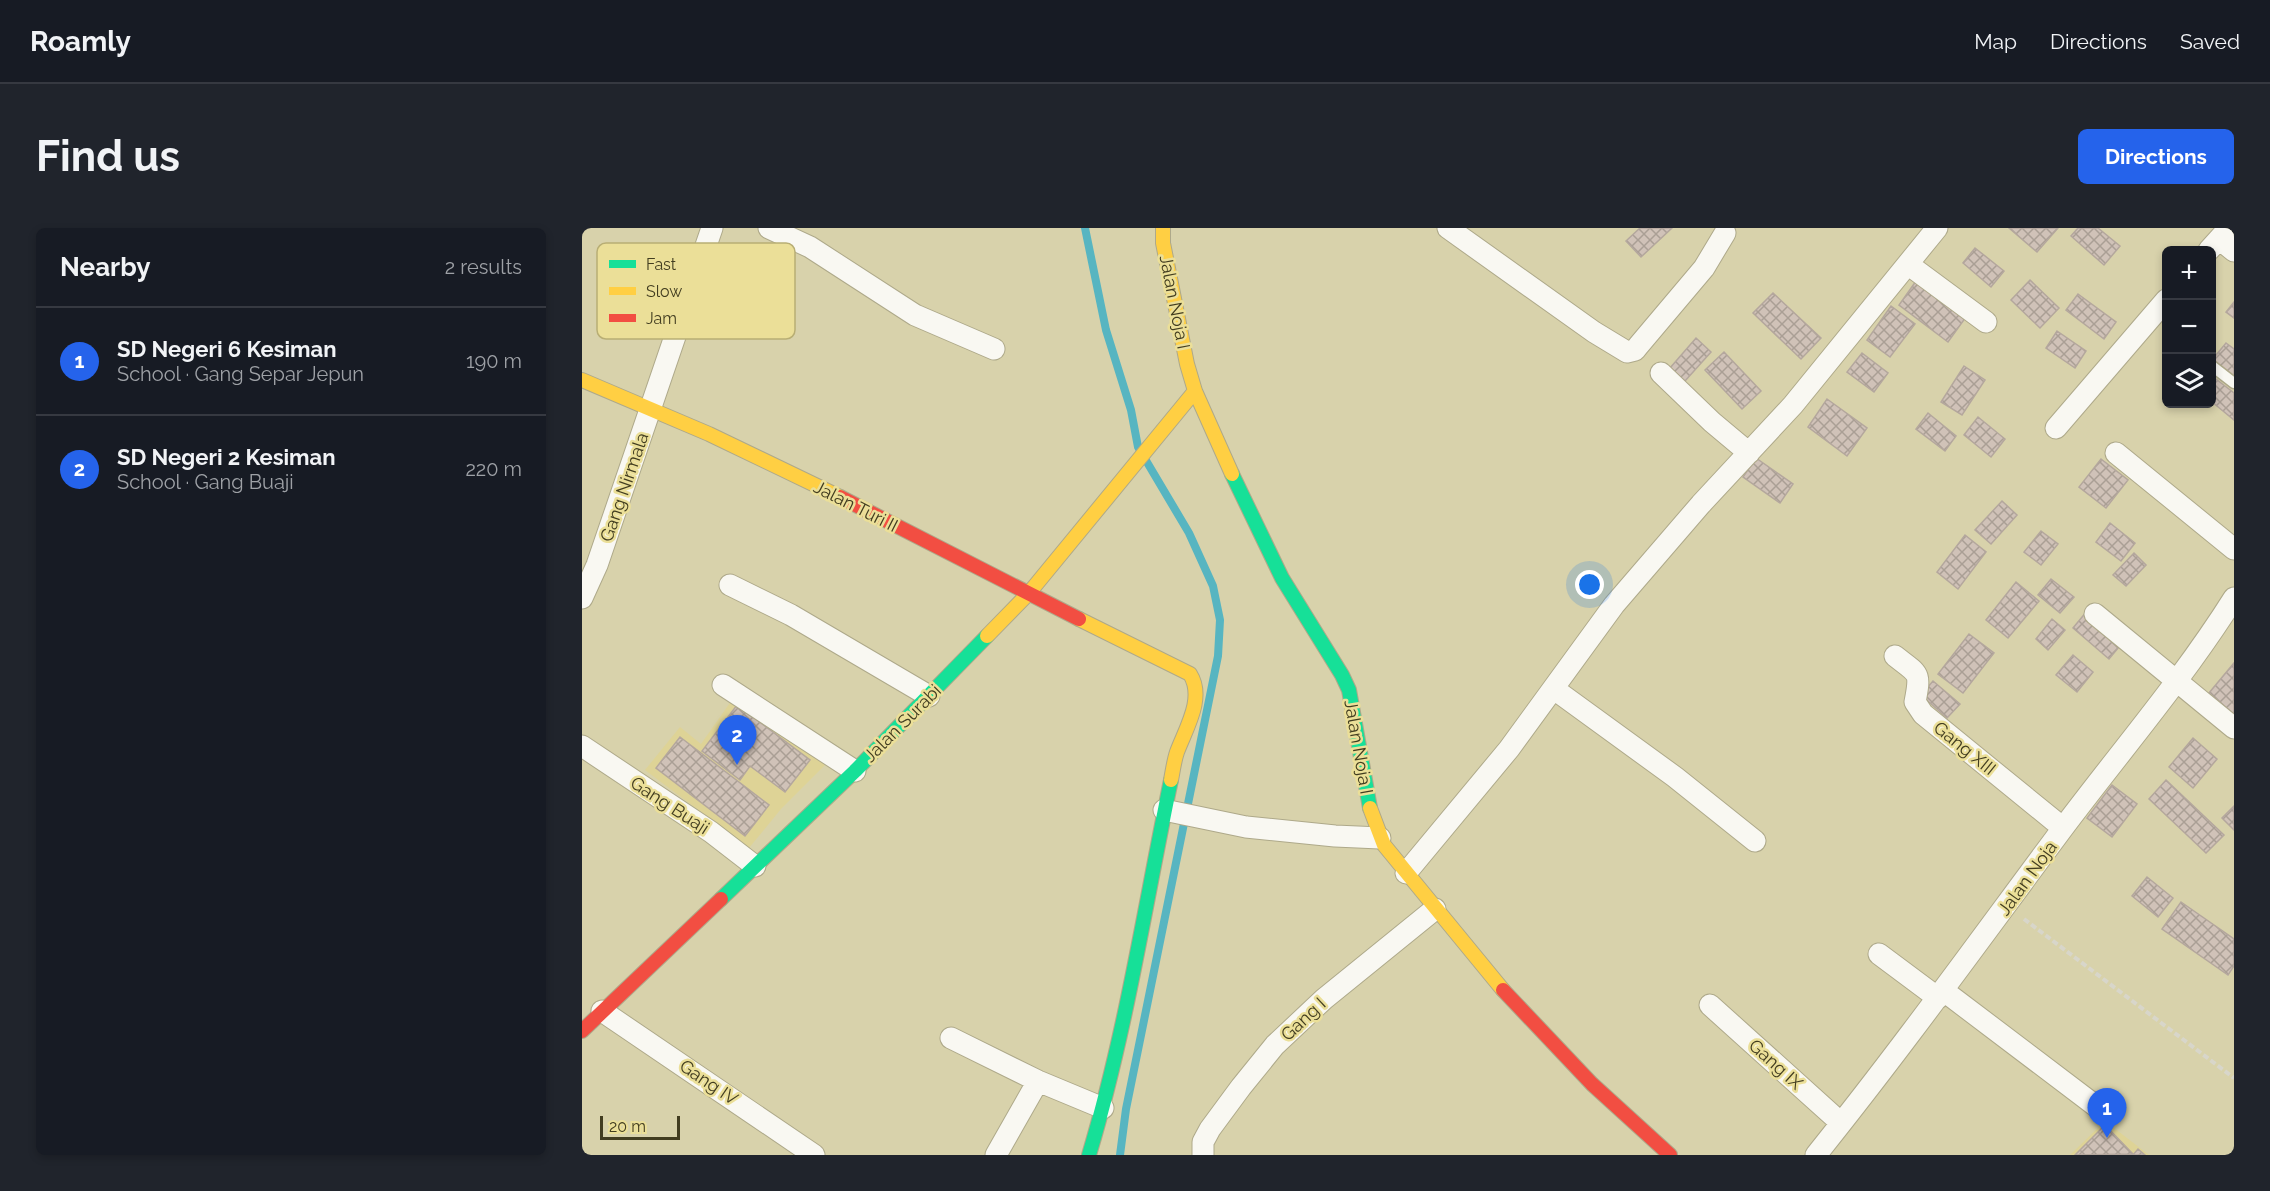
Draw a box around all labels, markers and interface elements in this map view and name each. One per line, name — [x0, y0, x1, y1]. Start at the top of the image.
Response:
text: Roamly — [30, 25, 131, 58]
text: Map — [1974, 29, 2017, 54]
text: Directions — [2050, 29, 2147, 54]
text: Saved — [2180, 29, 2240, 54]
button: Directions — [2078, 129, 2234, 184]
text: Find us — [36, 132, 180, 181]
legend — [597, 243, 795, 339]
map controls — [2162, 246, 2216, 408]
button: + — [2162, 246, 2216, 300]
text: Nearby — [60, 252, 150, 282]
street label: Jalan Noja I — [1156, 253, 1194, 351]
text: 2 results — [445, 255, 522, 279]
text: Fast — [646, 255, 677, 274]
text: Slow — [646, 282, 682, 301]
button: − — [2162, 300, 2216, 354]
text: Jam — [646, 309, 677, 328]
text: SD Negeri 6 Kesiman — [117, 336, 336, 362]
text: 1 — [75, 349, 84, 373]
text: 190 m — [466, 349, 522, 373]
button: layers — [2162, 354, 2216, 408]
text: School · Gang Separ Jepun — [117, 362, 364, 386]
street label: Gang Nirmala — [595, 430, 653, 544]
text: SD Negeri 2 Kesiman — [117, 444, 336, 470]
text: 2 — [74, 457, 85, 481]
text: 220 m — [465, 457, 522, 481]
text: School · Gang Buaji — [117, 470, 294, 494]
street label: Jalan Turi II — [810, 476, 902, 536]
your location — [1575, 570, 1604, 599]
street label: Jalan Surabi — [859, 680, 945, 766]
street label: Jalan Noja I — [1340, 698, 1378, 796]
pin: 2 — [718, 716, 756, 765]
street label: Gang XIII — [1930, 717, 2000, 779]
street label: Gang Buaji — [627, 772, 713, 838]
street label: Jalan Noja — [1993, 837, 2061, 919]
street label: Gang I — [1276, 993, 1330, 1045]
street label: Gang IX — [1745, 1035, 1808, 1094]
street label: Gang IV — [676, 1055, 742, 1109]
pin: 1 — [2088, 1088, 2126, 1138]
scale bar — [600, 1113, 680, 1140]
text: 20 m — [609, 1117, 646, 1136]

